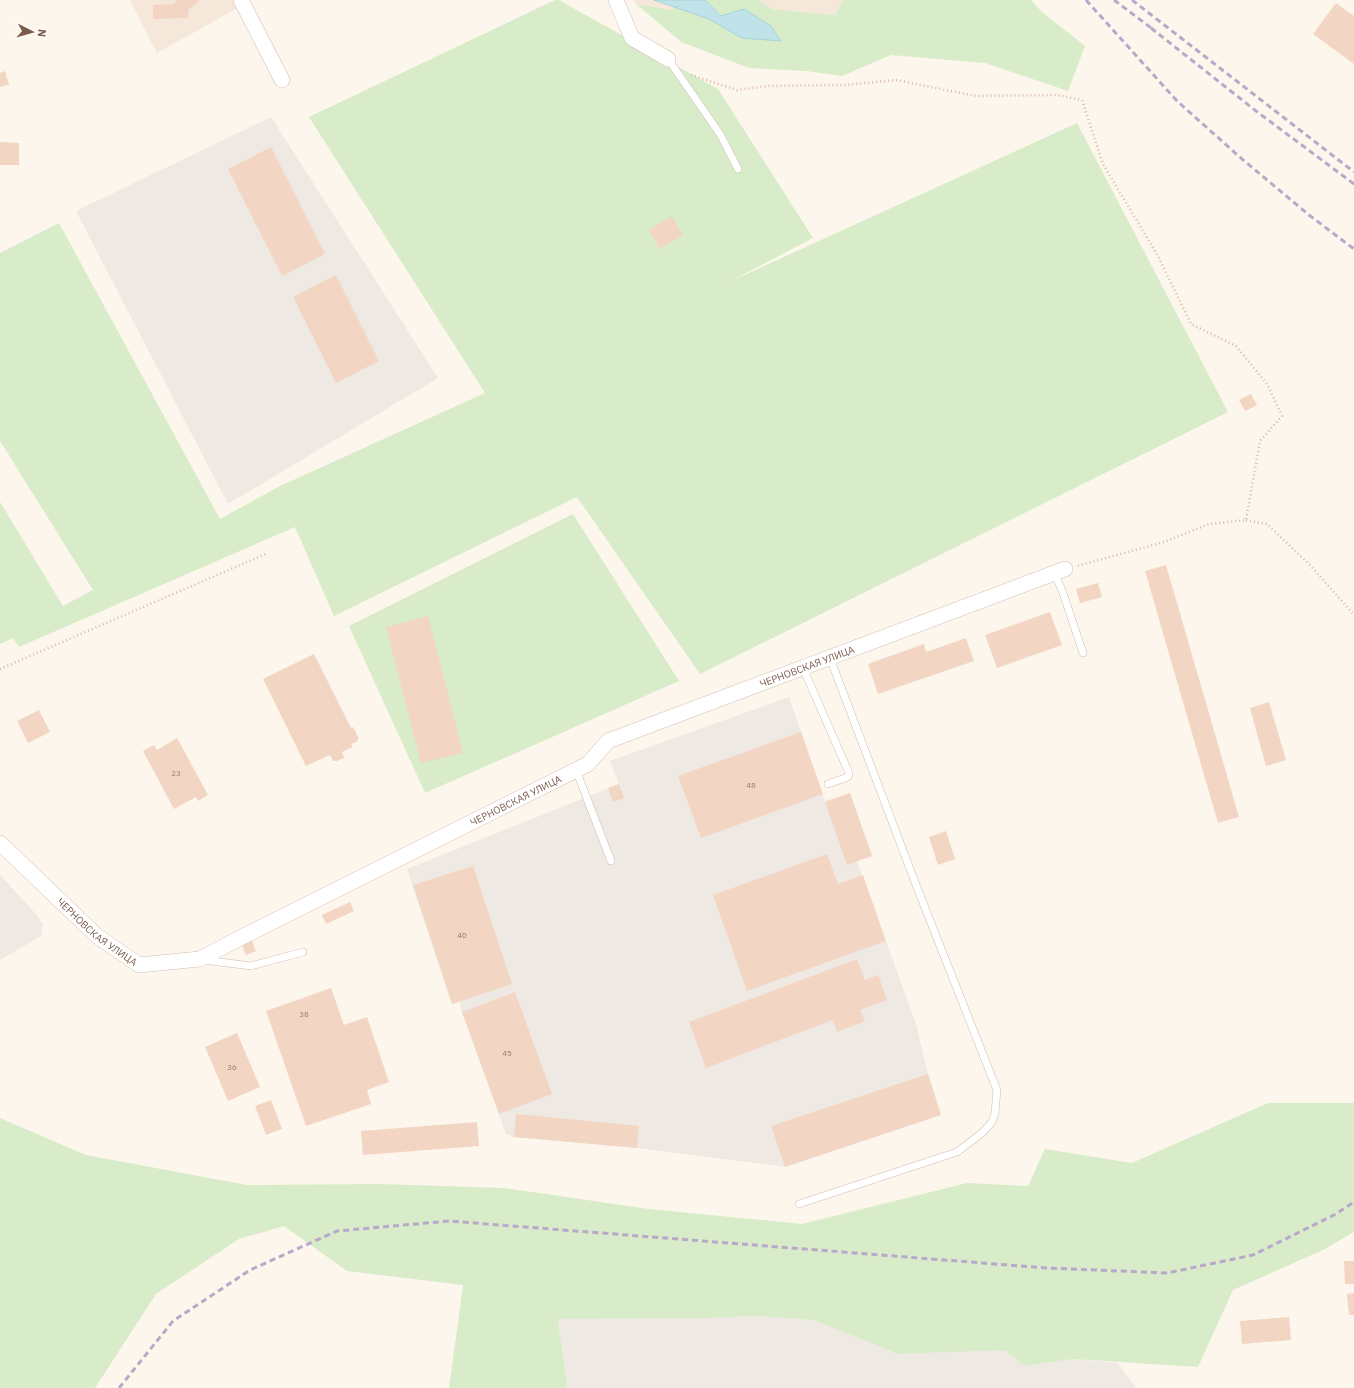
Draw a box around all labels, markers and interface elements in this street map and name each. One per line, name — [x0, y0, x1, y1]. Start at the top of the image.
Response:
north arrow — [12, 12, 52, 52]
text: N — [35, 28, 49, 38]
street label: ЧЕРНОВСКАЯ УЛИЦА — [758, 642, 857, 690]
house number: 23 — [171, 768, 181, 778]
street label: ЧЕРНОВСКАЯ УЛИЦА — [468, 772, 564, 828]
house number: 48 — [746, 780, 756, 790]
street label: ЧЕРНОВСКАЯ УЛИЦА — [55, 895, 140, 969]
house number: 40 — [457, 930, 467, 940]
house number: 38 — [299, 1009, 309, 1019]
house number: 45 — [502, 1048, 512, 1058]
house number: 36 — [227, 1062, 237, 1072]

